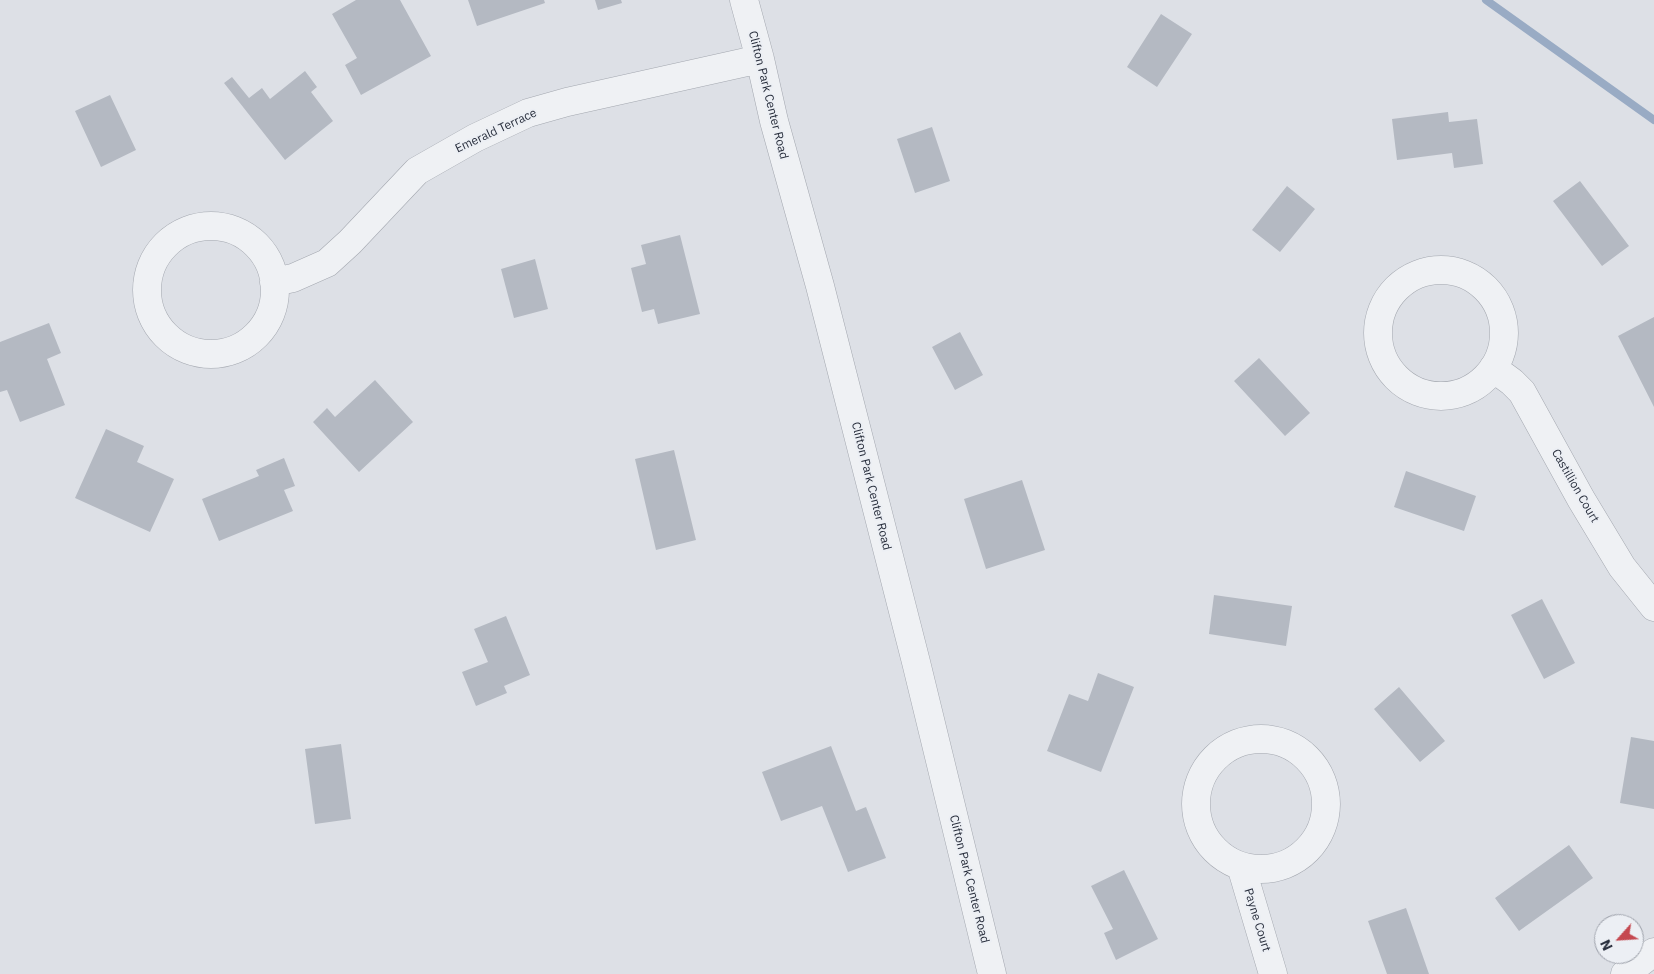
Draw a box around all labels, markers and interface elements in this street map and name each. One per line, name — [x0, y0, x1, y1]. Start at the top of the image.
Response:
street label: Clifton Park Center Road — [745, 29, 791, 161]
street label: Emerald Terrace — [453, 106, 539, 156]
street label: Clifton Park Center Road — [848, 420, 894, 552]
street label: Castillion Court — [1548, 447, 1602, 525]
street label: Clifton Park Center Road — [946, 813, 992, 945]
street label: Payne Court — [1241, 887, 1273, 953]
north arrow — [1594, 914, 1644, 964]
text: N — [1596, 937, 1617, 954]

